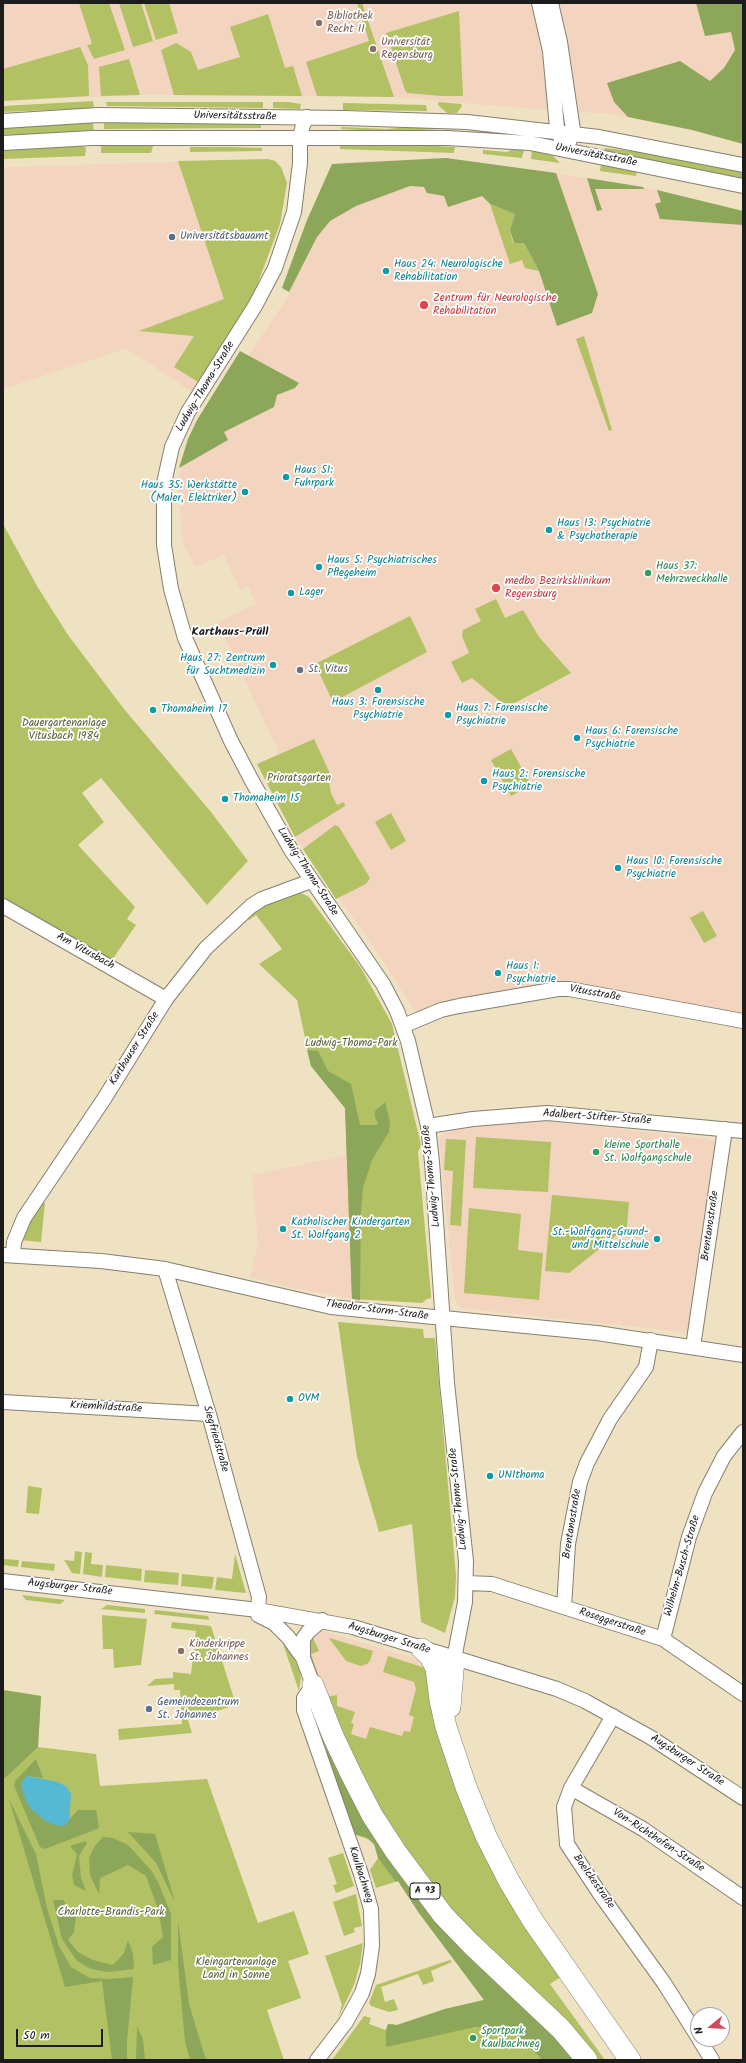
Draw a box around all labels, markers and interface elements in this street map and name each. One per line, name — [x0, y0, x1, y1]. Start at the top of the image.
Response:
place label: Bibliothek Recht II — [327, 10, 373, 36]
marker: Bibliothek Recht II — [314, 18, 324, 28]
place label: Universität Regensburg — [381, 36, 433, 62]
marker: Universität Regensburg — [368, 44, 378, 54]
street label: Universitätsstraße — [193, 110, 277, 124]
street label: Universitätsstraße — [554, 142, 638, 170]
place label: Universitätsbauamt — [180, 230, 268, 244]
marker: Universitätsbauamt — [167, 232, 177, 242]
place label: Haus 24: Neurologische Rehabilitation — [394, 258, 503, 284]
marker: Haus 24: Neurologische Rehabilitation — [381, 266, 391, 276]
place label: Zentrum für Neurologische Rehabilitation — [433, 292, 557, 318]
marker: Zentrum für Neurologische Rehabilitation — [418, 299, 430, 311]
street label: Ludwig-Thoma-Straße — [174, 339, 238, 435]
place label: Haus 51: Fuhrpark — [294, 464, 334, 490]
marker: Haus 51: Fuhrpark — [281, 472, 291, 482]
place label: Haus 35: Werkstätte (Maler, Elektriker) — [141, 479, 237, 505]
marker: Haus 35: Werkstätte (Maler, Elektriker) — [240, 487, 250, 497]
place label: Haus 13: Psychiatrie & Psychotherapie — [557, 517, 651, 543]
marker: Haus 13: Psychiatrie & Psychotherapie — [544, 525, 554, 535]
place label: Haus 5: Psychiatrisches Pflegeheim — [327, 554, 437, 580]
place label: Haus 37: Mehrzweckhalle — [656, 560, 728, 586]
marker: Haus 5: Psychiatrisches Pflegeheim — [314, 562, 324, 572]
marker: Haus 37: Mehrzweckhalle — [643, 568, 653, 578]
place label: medbo Bezirksklinikum Regensburg — [505, 575, 610, 601]
marker: medbo Bezirksklinikum Regensburg — [490, 582, 502, 594]
place label: Lager — [299, 586, 324, 600]
marker: Lager — [286, 588, 296, 598]
district label: Karthaus-Prüll — [192, 626, 268, 640]
place label: Haus 27: Zentrum für Suchtmedizin — [180, 652, 265, 678]
marker: Haus 27: Zentrum für Suchtmedizin — [268, 660, 278, 670]
place label: St. Vitus — [308, 663, 348, 677]
marker: St. Vitus — [295, 665, 305, 675]
marker: Haus 3: Forensische Psychiatrie — [373, 685, 383, 695]
place label: Haus 3: Forensische Psychiatrie — [331, 696, 425, 722]
place label: Haus 7: Forensische Psychiatrie — [456, 702, 548, 728]
place label: Thomaheim 17 — [161, 703, 227, 717]
marker: Thomaheim 17 — [148, 705, 158, 715]
marker: Haus 7: Forensische Psychiatrie — [443, 710, 453, 720]
park label: Dauergartenanlage Vitusbach 1984 — [22, 717, 106, 743]
place label: Haus 6: Forensische Psychiatrie — [585, 725, 678, 751]
marker: Haus 6: Forensische Psychiatrie — [572, 733, 582, 743]
place label: Haus 2: Forensische Psychiatrie — [492, 768, 585, 794]
park label: Prioratsgarten — [267, 772, 331, 786]
marker: Haus 2: Forensische Psychiatrie — [479, 776, 489, 786]
place label: Thomaheim 15 — [233, 792, 300, 806]
marker: Thomaheim 15 — [220, 794, 230, 804]
street label: Ludwig-Thoma-Straße — [273, 825, 341, 919]
place label: Haus 10: Forensische Psychiatrie — [626, 855, 722, 881]
marker: Haus 10: Forensische Psychiatrie — [613, 863, 623, 873]
street label: Am Vitusbach — [54, 931, 116, 973]
place label: Haus 1: Psychiatrie — [506, 960, 556, 986]
marker: Haus 1: Psychiatrie — [493, 968, 503, 978]
street label: Vitusstraße — [568, 983, 622, 1005]
street label: Karthauser Straße — [107, 1010, 163, 1088]
park label: Ludwig-Thoma-Park — [305, 1037, 397, 1051]
street label: Adalbert-Stifter-Straße — [542, 1108, 652, 1128]
street label: Ludwig-Thoma-Straße — [420, 1124, 444, 1228]
place label: kleine Sporthalle St. Wolfgangschule — [604, 1139, 691, 1165]
marker: kleine Sporthalle St. Wolfgangschule — [591, 1147, 601, 1157]
street label: Brentanostraße — [700, 1190, 722, 1262]
place label: Katholischer Kindergarten St. Wolfgang 2 — [291, 1216, 410, 1242]
marker: Katholischer Kindergarten St. Wolfgang 2 — [278, 1224, 288, 1234]
place label: St.-Wolfgang-Grund- und Mittelschule — [552, 1226, 649, 1252]
marker: St.-Wolfgang-Grund- und Mittelschule — [652, 1234, 662, 1244]
street label: Theodor-Storm-Straße — [325, 1298, 429, 1324]
place label: OVM — [298, 1392, 319, 1406]
marker: OVM — [285, 1394, 295, 1404]
street label: Kriemhildstraße — [70, 1400, 142, 1416]
street label: Siegfriedstraße — [199, 1404, 231, 1474]
street label: Ludwig-Thoma-Straße — [447, 1447, 471, 1551]
place label: UNIthoma — [498, 1469, 544, 1483]
marker: UNIthoma — [485, 1471, 495, 1481]
street label: Brentanostraße — [561, 1488, 585, 1560]
street label: Wilhelm-Busch-Straße — [662, 1514, 704, 1618]
street label: Augsburger Straße — [27, 1577, 113, 1599]
street label: Roseggerstraße — [577, 1606, 647, 1640]
street label: Augsburger Straße — [346, 1620, 432, 1658]
place label: Kinderkrippe St. Johannes — [189, 1638, 249, 1664]
marker: Kinderkrippe St. Johannes — [176, 1646, 186, 1656]
place label: Gemeindezentrum St. Johannes — [157, 1696, 239, 1722]
marker: Gemeindezentrum St. Johannes — [144, 1704, 154, 1714]
street label: Augsburger Straße — [648, 1732, 726, 1790]
street label: Von-Richthofen-Straße — [610, 1806, 706, 1876]
street label: Kaulbachweg — [345, 1845, 375, 1905]
street label: Boelckestraße — [569, 1852, 617, 1912]
road number: A 93 — [410, 1883, 440, 1899]
park label: Charlotte-Brandis-Park — [58, 1906, 164, 1920]
park label: Kleingartenanlage Land in Sonne — [196, 1956, 276, 1982]
north arrow — [690, 2007, 730, 2047]
scale bar — [18, 2021, 105, 2047]
text: N — [690, 2024, 709, 2036]
place label: Sportpark Kaulbachweg — [481, 2025, 540, 2051]
text: 50 m — [23, 2026, 50, 2045]
marker: Sportpark Kaulbachweg — [468, 2033, 478, 2043]

